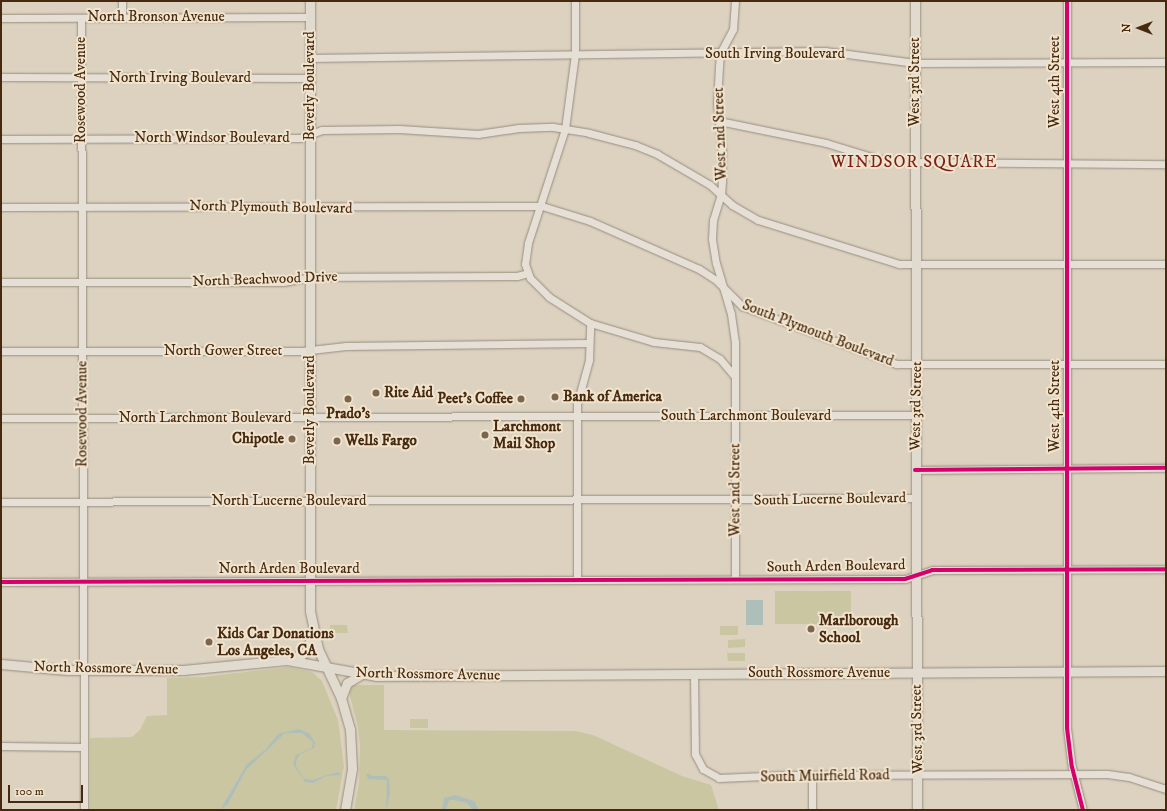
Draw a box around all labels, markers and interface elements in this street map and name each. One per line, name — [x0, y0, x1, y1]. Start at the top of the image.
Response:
street label: North Bronson Avenue — [87, 8, 225, 26]
north arrow — [1119, 8, 1159, 48]
text: N — [1120, 23, 1134, 33]
street label: Beverly Boulevard — [301, 31, 319, 141]
street label: West 4th Street — [1046, 36, 1064, 128]
street label: Rosewood Avenue — [72, 37, 90, 143]
street label: West 3rd Street — [906, 37, 924, 127]
street label: South Irving Boulevard — [705, 45, 845, 63]
street label: North Irving Boulevard — [109, 69, 251, 87]
street label: West 2nd Street — [709, 87, 731, 181]
street label: North Windsor Boulevard — [134, 129, 290, 147]
district label: WINDSOR SQUARE — [830, 153, 998, 173]
street label: North Plymouth Boulevard — [189, 197, 353, 217]
street label: North Beachwood Drive — [192, 267, 338, 291]
street label: South Plymouth Boulevard — [740, 296, 896, 370]
street label: North Gower Street — [164, 342, 282, 360]
street label: Beverly Boulevard — [301, 355, 319, 465]
street label: West 4th Street — [1046, 360, 1064, 452]
street label: Rosewood Avenue — [73, 361, 91, 467]
street label: West 3rd Street — [906, 361, 926, 451]
place label: Rite Aid — [384, 384, 433, 402]
marker: Rite Aid — [371, 388, 381, 398]
place label: Bank of America — [563, 388, 662, 406]
place label: Peet's Coffee — [437, 390, 513, 408]
marker: Bank of America — [550, 392, 560, 402]
marker: Prado's — [343, 394, 353, 404]
marker: Peet's Coffee — [516, 394, 526, 404]
place label: Prado's — [326, 405, 370, 423]
street label: South Larchmont Boulevard — [661, 407, 831, 425]
street label: North Larchmont Boulevard — [119, 409, 291, 427]
place label: Larchmont Mail Shop — [493, 417, 561, 452]
place label: Chipotle — [232, 430, 284, 448]
marker: Larchmont Mail Shop — [480, 430, 490, 440]
place label: Wells Fargo — [345, 432, 417, 450]
marker: Chipotle — [287, 434, 297, 444]
marker: Wells Fargo — [332, 436, 342, 446]
street label: West 2nd Street — [726, 443, 744, 537]
street label: South Lucerne Boulevard — [754, 489, 906, 509]
street label: North Lucerne Boulevard — [212, 492, 366, 510]
street label: South Arden Boulevard — [766, 556, 906, 576]
street label: North Arden Boulevard — [218, 560, 360, 578]
place label: Marlborough School — [819, 611, 899, 646]
place label: Kids Car Donations Los Angeles, CA — [217, 624, 334, 659]
marker: Marlborough School — [806, 624, 816, 634]
marker: Kids Car Donations Los Angeles, CA — [204, 637, 214, 647]
street label: North Rossmore Avenue — [34, 658, 178, 678]
street label: North Rossmore Avenue — [356, 664, 500, 684]
street label: South Rossmore Avenue — [748, 664, 890, 682]
street label: West 3rd Street — [907, 684, 927, 774]
street label: South Muirfield Road — [760, 766, 890, 786]
scale bar — [10, 777, 85, 803]
text: 100 m — [15, 784, 44, 799]

